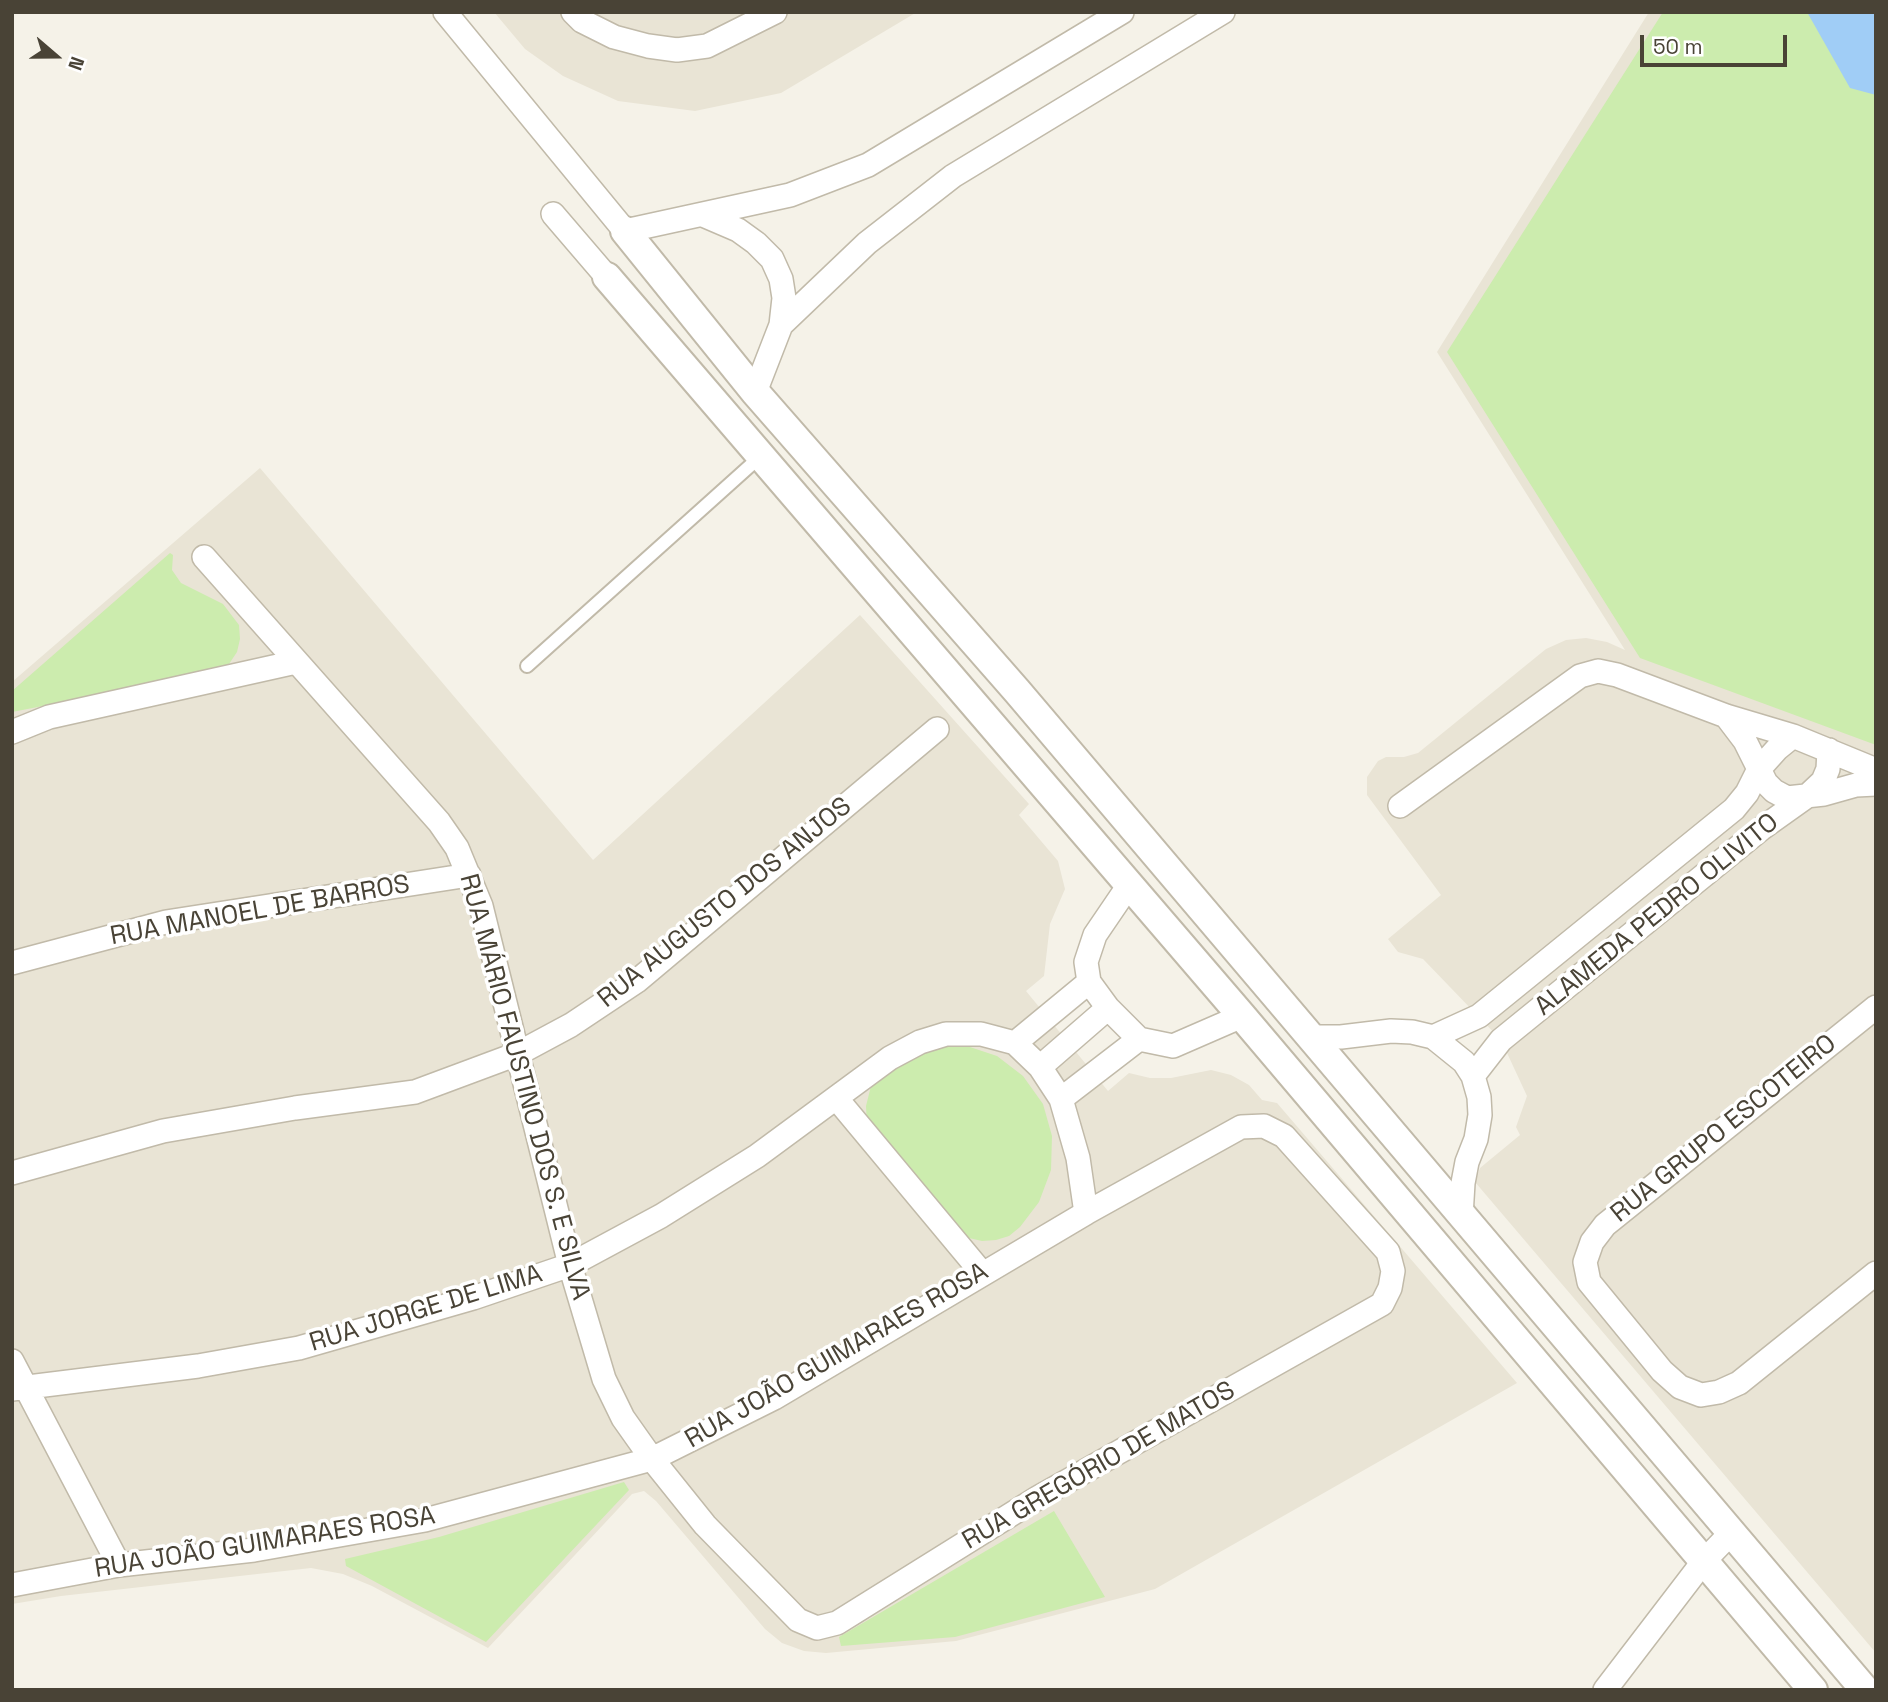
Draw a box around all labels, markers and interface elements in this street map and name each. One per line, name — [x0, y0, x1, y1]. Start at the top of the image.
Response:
north arrow — [21, 21, 91, 91]
scale bar — [1643, 21, 1790, 65]
text: 50 m — [1653, 33, 1703, 60]
text: N — [62, 53, 90, 74]
street label: RUA AUGUSTO DOS ANJOS — [592, 791, 858, 1015]
street label: ALAMEDA PEDRO OLIVITO — [1529, 807, 1785, 1023]
street label: RUA MANOEL DE BARROS — [108, 869, 412, 953]
street label: RUA MÁRIO FAUSTINO DOS S. E SILVA — [452, 871, 596, 1303]
street label: RUA GRUPO ESCOTEIRO — [1605, 1028, 1843, 1230]
street label: RUA JOÃO GUIMARAES ROSA — [680, 1256, 994, 1456]
street label: RUA JORGE DE LIMA — [306, 1259, 546, 1359]
street label: RUA GREGÓRIO DE MATOS — [957, 1375, 1241, 1557]
street label: RUA JOÃO GUIMARAES ROSA — [92, 1501, 438, 1585]

